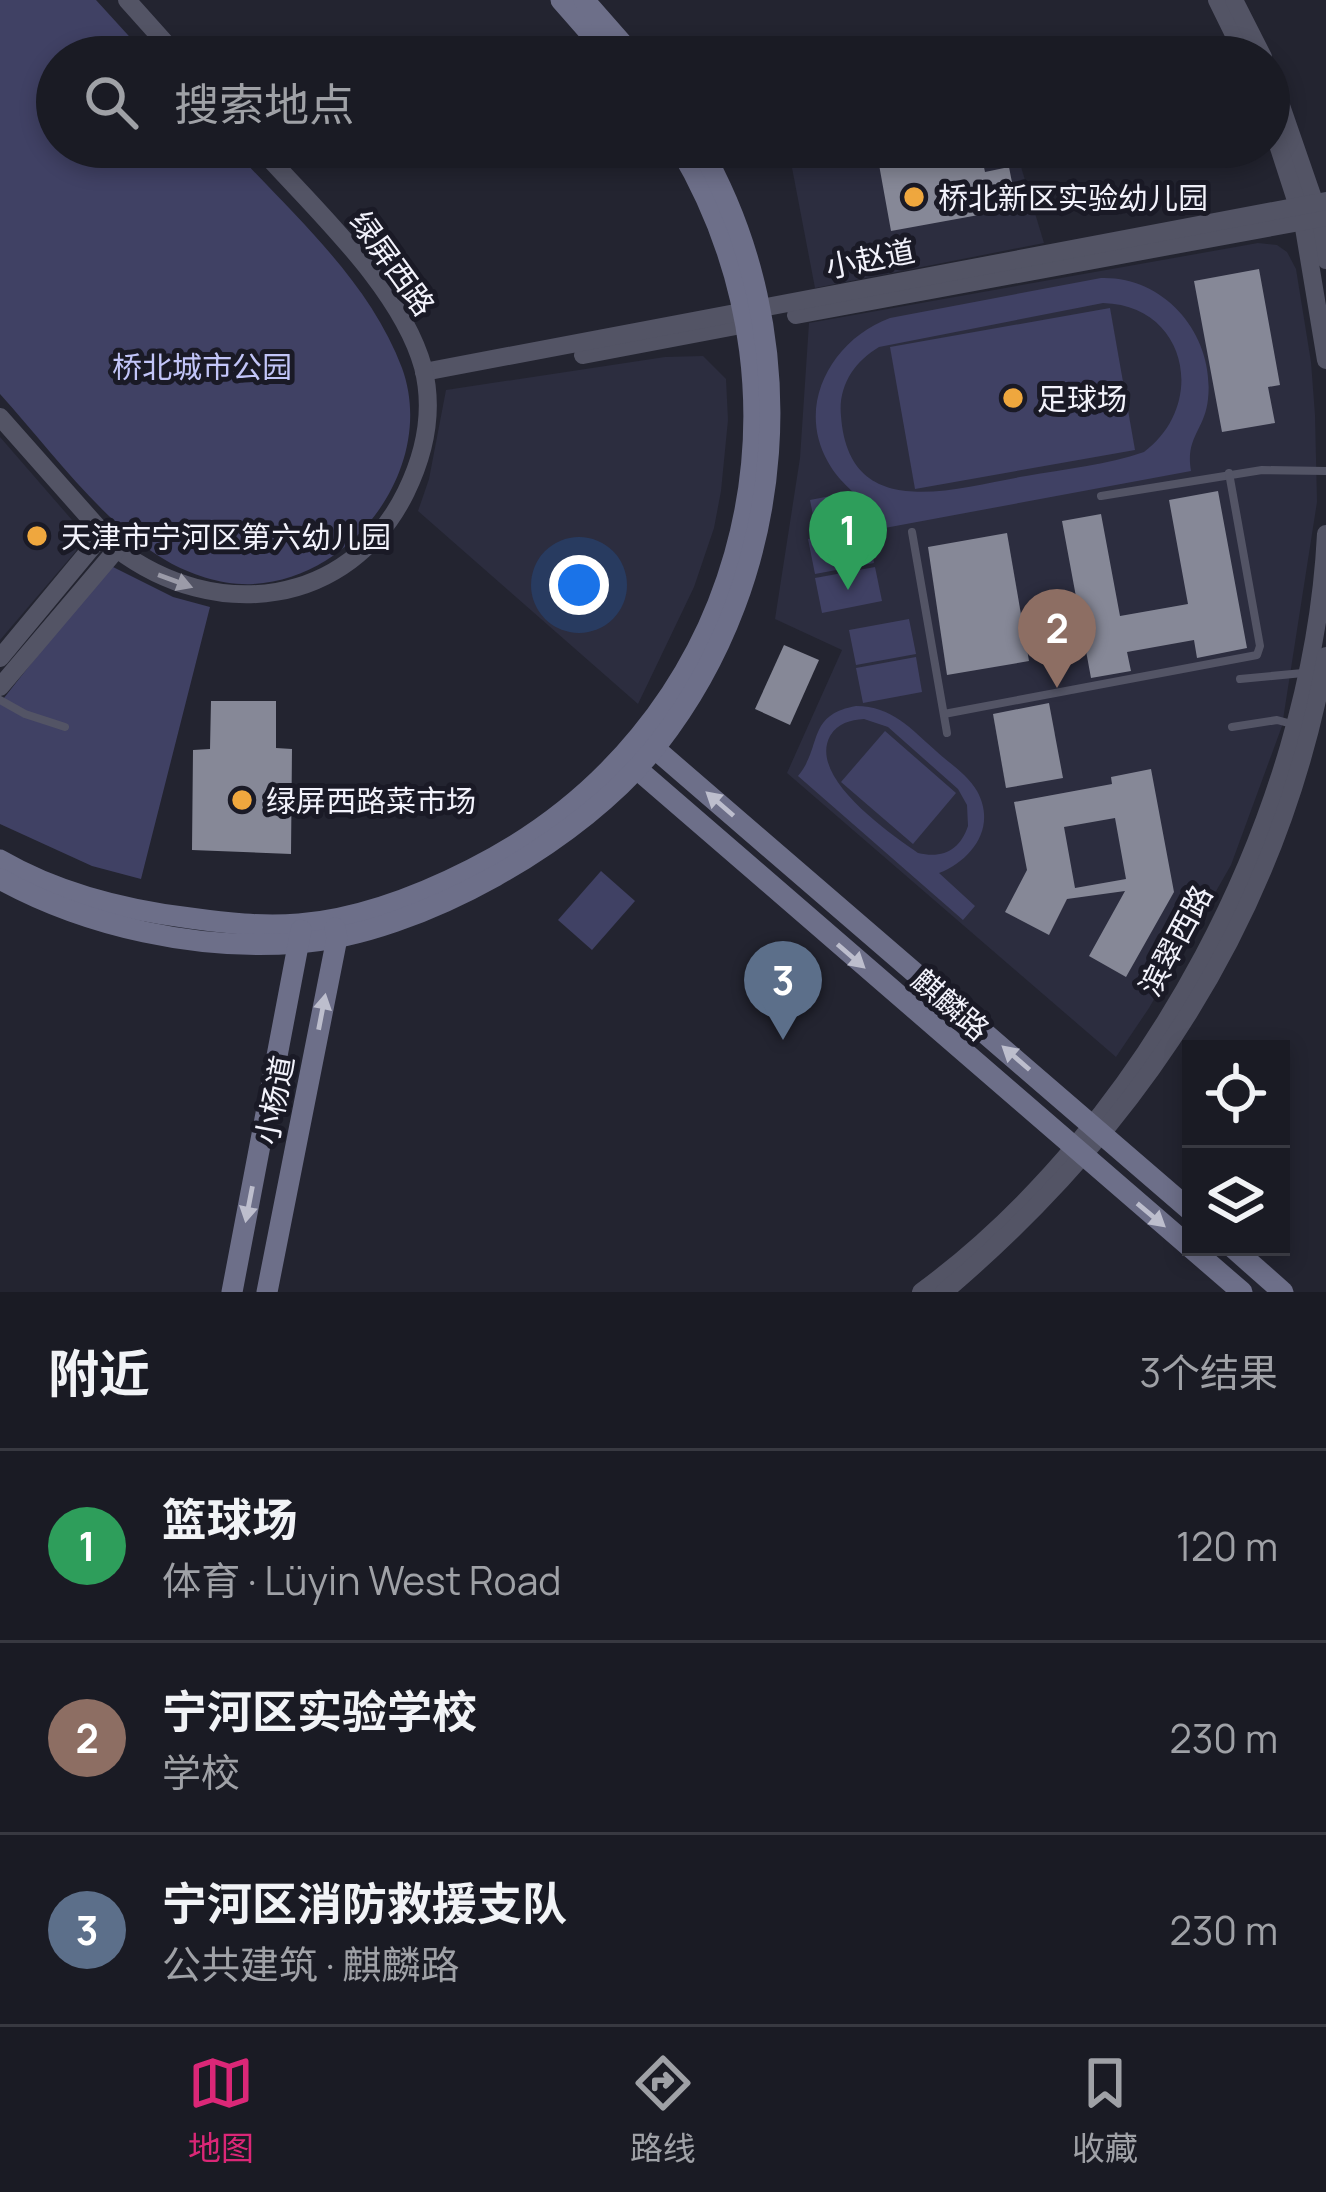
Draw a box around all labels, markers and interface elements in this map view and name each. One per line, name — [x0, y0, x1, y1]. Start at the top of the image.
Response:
search box — [36, 36, 1290, 168]
icon: search — [78, 69, 144, 135]
text: 搜索地点 — [174, 73, 354, 135]
place label: 桥北新区实验幼儿园 — [938, 177, 1208, 218]
marker: 桥北新区实验幼儿园 — [901, 184, 927, 210]
street label: 绿屏西路 — [341, 202, 445, 324]
street label: 小赵道 — [822, 229, 918, 287]
park label: 桥北城市公园 — [112, 346, 292, 387]
place label: 足球场 — [1037, 378, 1127, 419]
marker: 足球场 — [1000, 385, 1026, 411]
pin: 1 — [809, 491, 887, 590]
place label: 天津市宁河区第六幼儿园 — [61, 516, 391, 557]
marker: 天津市宁河区第六幼儿园 — [24, 523, 50, 549]
your location — [549, 555, 609, 615]
one-way arrow — [157, 573, 193, 592]
pin: 2 — [1018, 589, 1096, 688]
place label: 绿屏西路菜市场 — [266, 780, 476, 821]
marker: 绿屏西路菜市场 — [229, 787, 255, 813]
one-way arrow — [705, 791, 735, 817]
street label: 滨翠西路 — [1129, 877, 1221, 1003]
pin: 3 — [744, 941, 822, 1040]
one-way arrow — [836, 942, 866, 969]
street label: 麒麟路 — [904, 959, 998, 1049]
one-way arrow — [313, 993, 332, 1031]
map controls — [1182, 1040, 1290, 1256]
button: locate — [1182, 1040, 1290, 1148]
one-way arrow — [1001, 1045, 1031, 1072]
street label: 小杨道 — [245, 1052, 303, 1148]
button: layers — [1182, 1148, 1290, 1256]
one-way arrow — [239, 1185, 258, 1223]
one-way arrow — [1136, 1202, 1166, 1228]
text: 附近 — [48, 1338, 150, 1407]
text: 3个结果 — [1139, 1345, 1278, 1399]
text: 篮球场 — [162, 1488, 297, 1550]
text: 1 — [78, 1519, 96, 1573]
text: 120 m — [1176, 1519, 1278, 1573]
text: 体育 · Lüyin West Road — [162, 1553, 561, 1607]
text: 宁河区实验学校 — [162, 1680, 477, 1742]
text: 2 — [75, 1711, 99, 1765]
text: 230 m — [1170, 1711, 1278, 1765]
text: 学校 — [162, 1745, 240, 1799]
text: 宁河区消防救援支队 — [162, 1872, 567, 1934]
text: 3 — [76, 1903, 98, 1957]
text: 230 m — [1170, 1903, 1278, 1957]
text: 公共建筑 · 麒麟路 — [162, 1937, 459, 1991]
tab: 地图 — [188, 2050, 254, 2170]
tab: 路线 — [630, 2050, 696, 2170]
tab: 收藏 — [1072, 2050, 1138, 2170]

